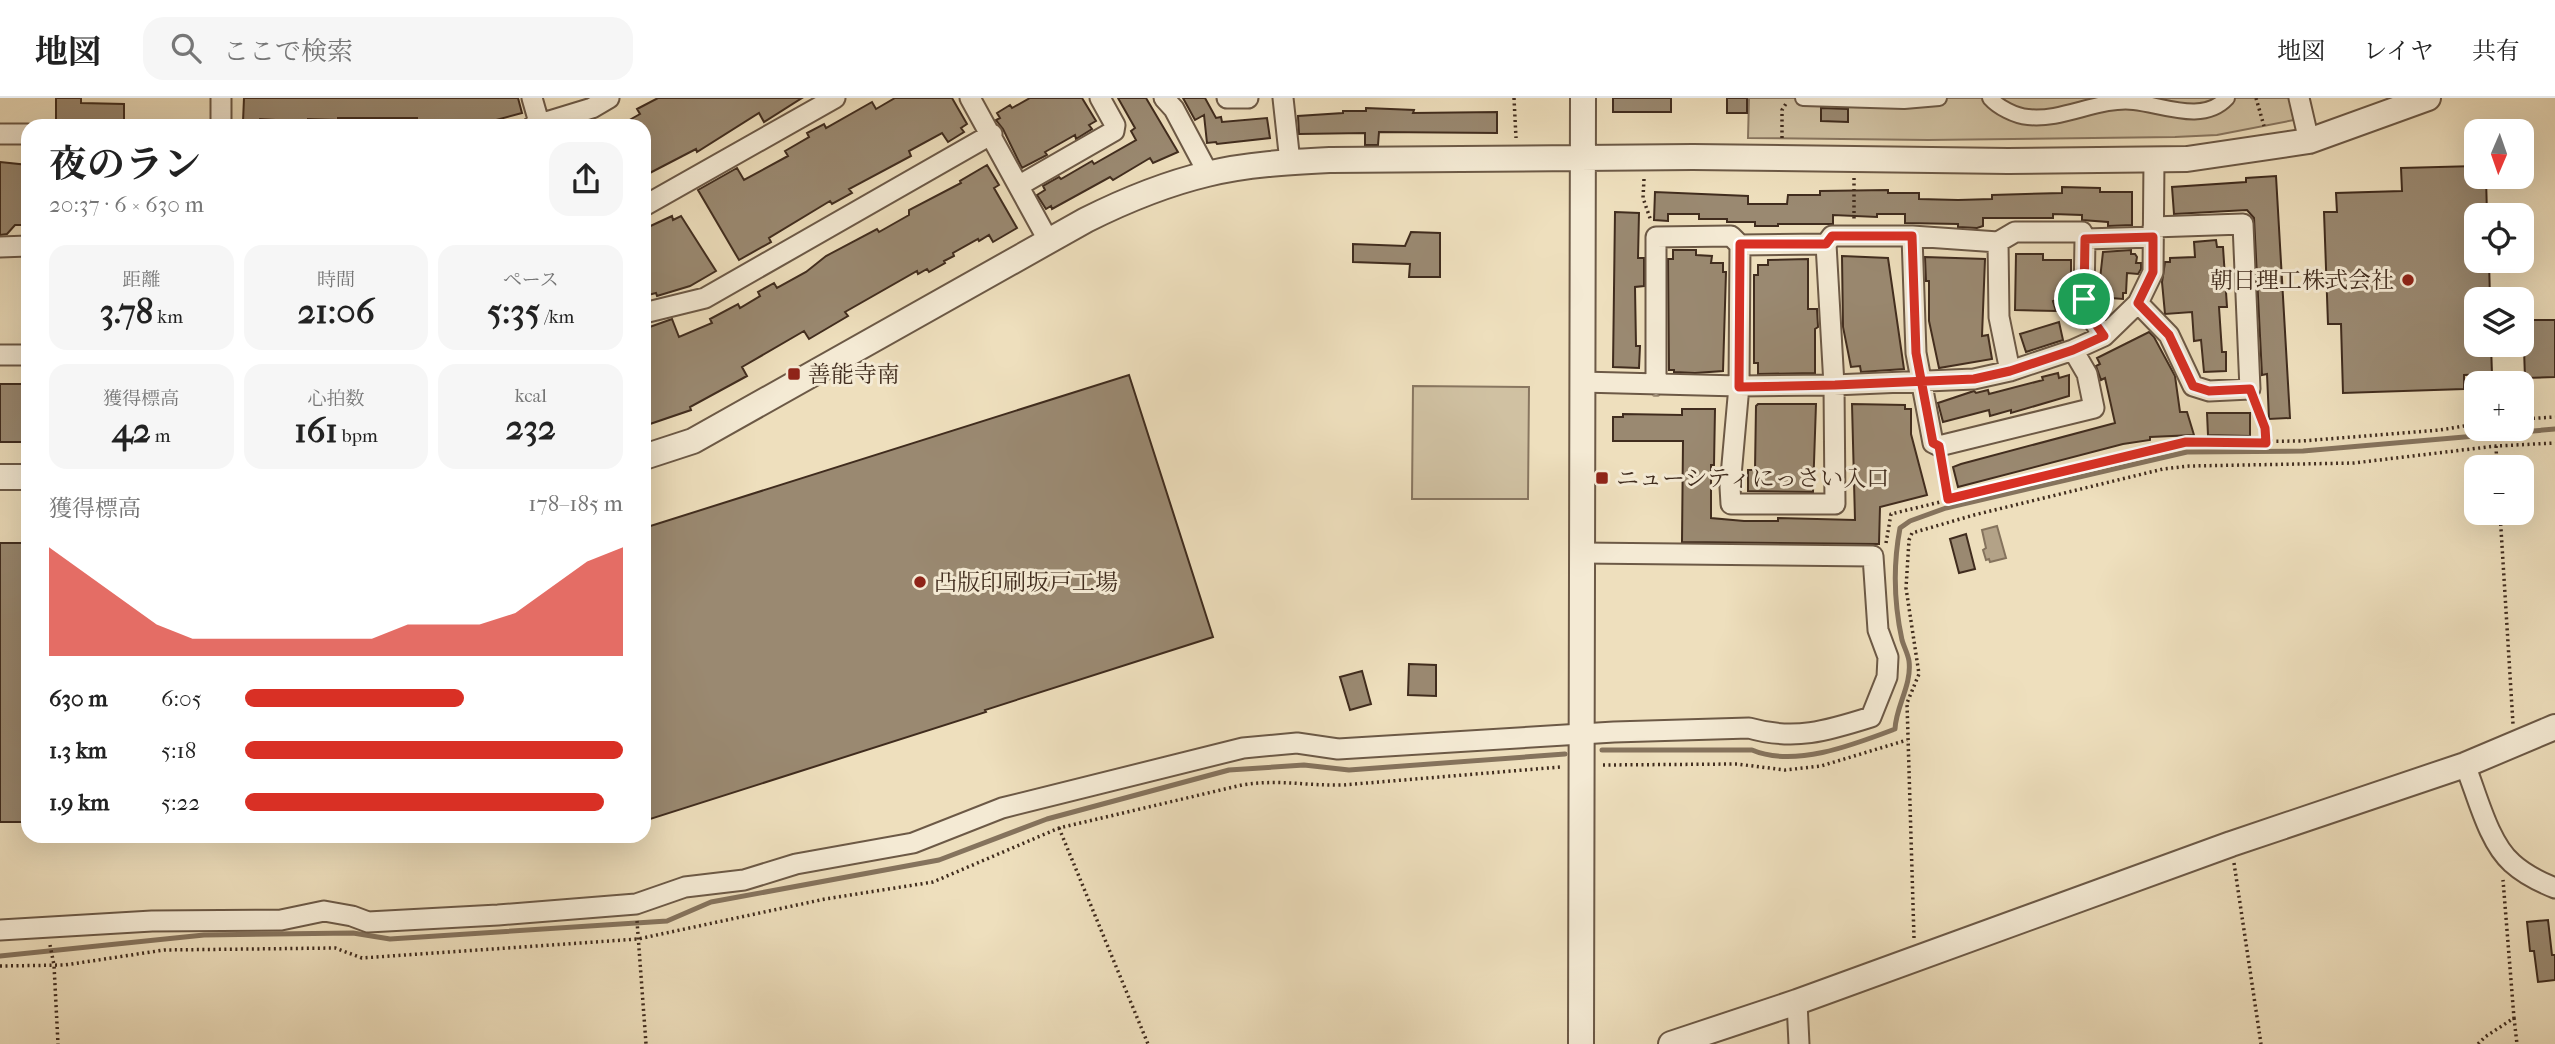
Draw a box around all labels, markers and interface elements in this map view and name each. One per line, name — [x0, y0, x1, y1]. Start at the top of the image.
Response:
search box — [143, 17, 633, 80]
icon: search — [167, 29, 205, 67]
text: 地図 — [35, 33, 101, 72]
text: ここで検索 — [223, 36, 353, 67]
text: 地図 — [2277, 37, 2325, 65]
text: レイヤ — [2363, 37, 2434, 65]
text: 共有 — [2472, 37, 2520, 65]
north arrow — [2464, 119, 2534, 189]
map controls — [2464, 119, 2534, 525]
text: 夜のラン — [49, 142, 201, 187]
button: share — [549, 142, 623, 216]
text: 20:37 · 6 × 630 m — [49, 191, 204, 218]
button: locate — [2464, 203, 2534, 273]
place label: 朝日理工株式会社 — [2210, 267, 2394, 294]
text: 距離 — [122, 269, 160, 291]
text: 時間 — [317, 269, 355, 291]
text: ペース — [503, 269, 559, 291]
pin — [2054, 269, 2114, 329]
marker: 朝日理工株式会社 — [2400, 272, 2416, 288]
icon: arrive — [2065, 280, 2103, 318]
button: layers — [2464, 287, 2534, 357]
text: 3.78 — [100, 291, 153, 332]
text: 21:06 — [297, 291, 375, 332]
text: 5:35 — [487, 291, 540, 332]
text: km — [153, 306, 183, 328]
text: /km — [540, 306, 574, 328]
place label: 善能寺南 — [808, 361, 900, 388]
marker: 善能寺南 — [786, 366, 802, 382]
button: + — [2464, 371, 2534, 441]
text: kcal — [515, 385, 547, 407]
text: 獲得標高 — [103, 388, 179, 410]
text: 心拍数 — [307, 388, 365, 410]
text: 232 — [505, 407, 556, 448]
text: 42 — [112, 410, 151, 451]
text: 161 — [294, 410, 338, 451]
text: m — [151, 425, 171, 447]
text: bpm — [338, 425, 378, 447]
button: − — [2464, 455, 2534, 525]
place label: ニューシティにっさい入口 — [1616, 465, 1889, 492]
marker: ニューシティにっさい入口 — [1594, 470, 1610, 486]
text: 178–185 m — [528, 490, 623, 517]
text: 獲得標高 — [49, 495, 141, 522]
place label: 凸版印刷坂戸工場 — [934, 569, 1118, 596]
marker: 凸版印刷坂戸工場 — [912, 574, 928, 590]
text: 630 m — [49, 685, 108, 712]
text: 6:05 — [161, 685, 202, 712]
text: 1.3 km — [49, 737, 107, 764]
text: 5:18 — [161, 737, 196, 764]
text: 1.9 km — [49, 789, 109, 816]
text: 5:22 — [161, 789, 200, 816]

